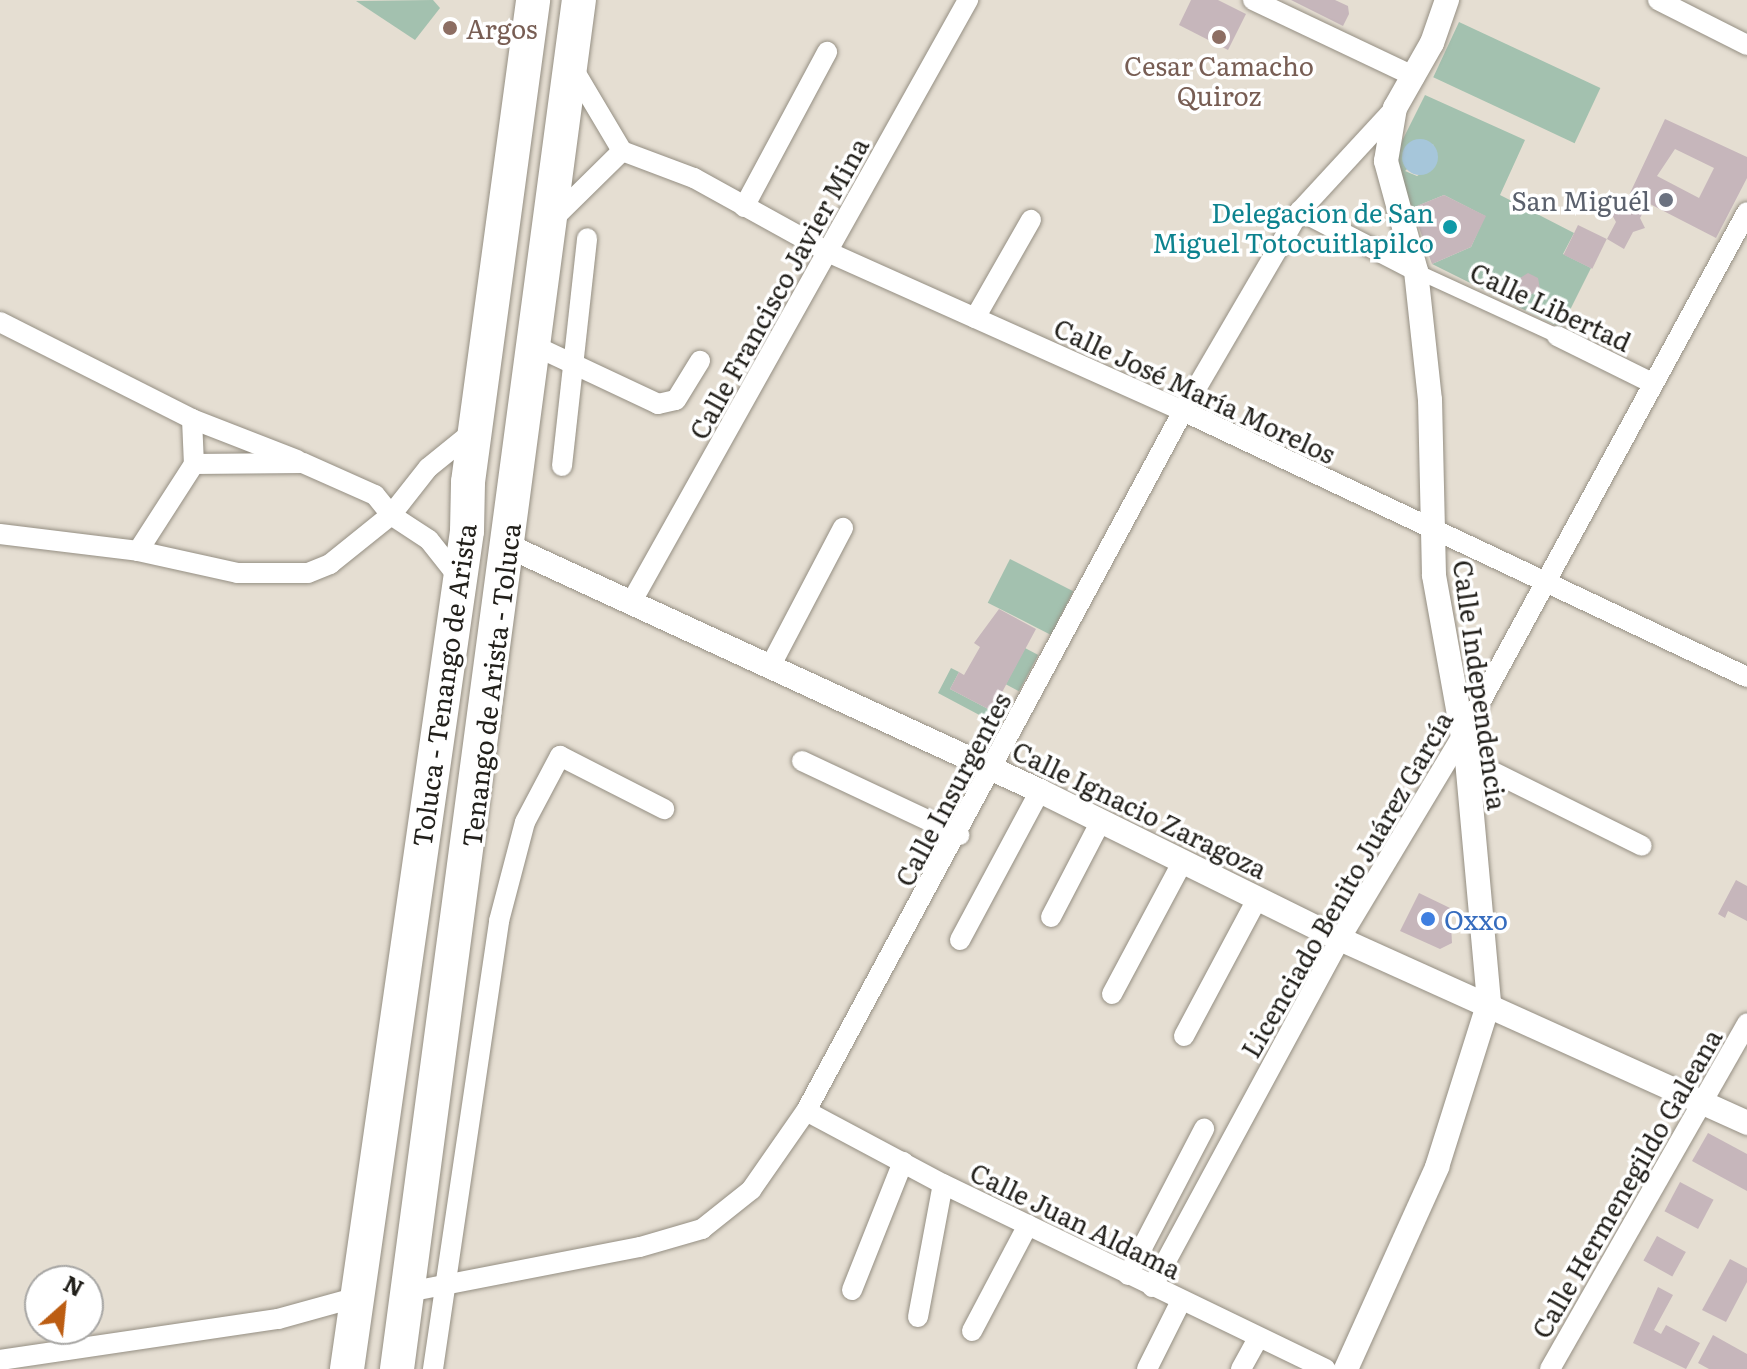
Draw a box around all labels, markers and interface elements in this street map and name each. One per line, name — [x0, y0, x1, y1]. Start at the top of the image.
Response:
place label: Argos — [466, 12, 537, 44]
marker: Argos — [441, 19, 459, 37]
marker: Cesar Camacho Quiroz — [1210, 28, 1228, 46]
place label: Cesar Camacho Quiroz — [1124, 49, 1314, 110]
street label: Calle Francisco Javier Mina — [682, 132, 874, 444]
place label: San Miguél — [1511, 184, 1650, 216]
marker: San Miguél — [1657, 191, 1675, 209]
place label: Delegacion de San Miguel Totocuitlapilco — [1152, 196, 1434, 258]
marker: Delegacion de San Miguel Totocuitlapilco — [1441, 218, 1459, 236]
street label: Calle Libertad — [1466, 255, 1636, 357]
street label: Calle José María Morelos — [1049, 311, 1341, 469]
street label: Toluca - Tenango de Arista — [405, 521, 481, 849]
street label: Tenango de Arista - Toluca — [455, 521, 525, 849]
street label: Calle Independencia — [1448, 558, 1514, 812]
street label: Calle Insurgentes — [888, 687, 1016, 891]
street label: Licenciado Benito Juárez García — [1234, 705, 1458, 1063]
street label: Calle Ignacio Zaragoza — [1008, 734, 1272, 884]
place label: Oxxo — [1444, 903, 1508, 935]
marker: Oxxo — [1419, 910, 1437, 928]
street label: Calle Hermenegildo Galeana — [1525, 1023, 1727, 1343]
street label: Calle Juan Aldama — [966, 1155, 1186, 1285]
north arrow — [24, 1265, 104, 1345]
text: N — [58, 1266, 90, 1304]

